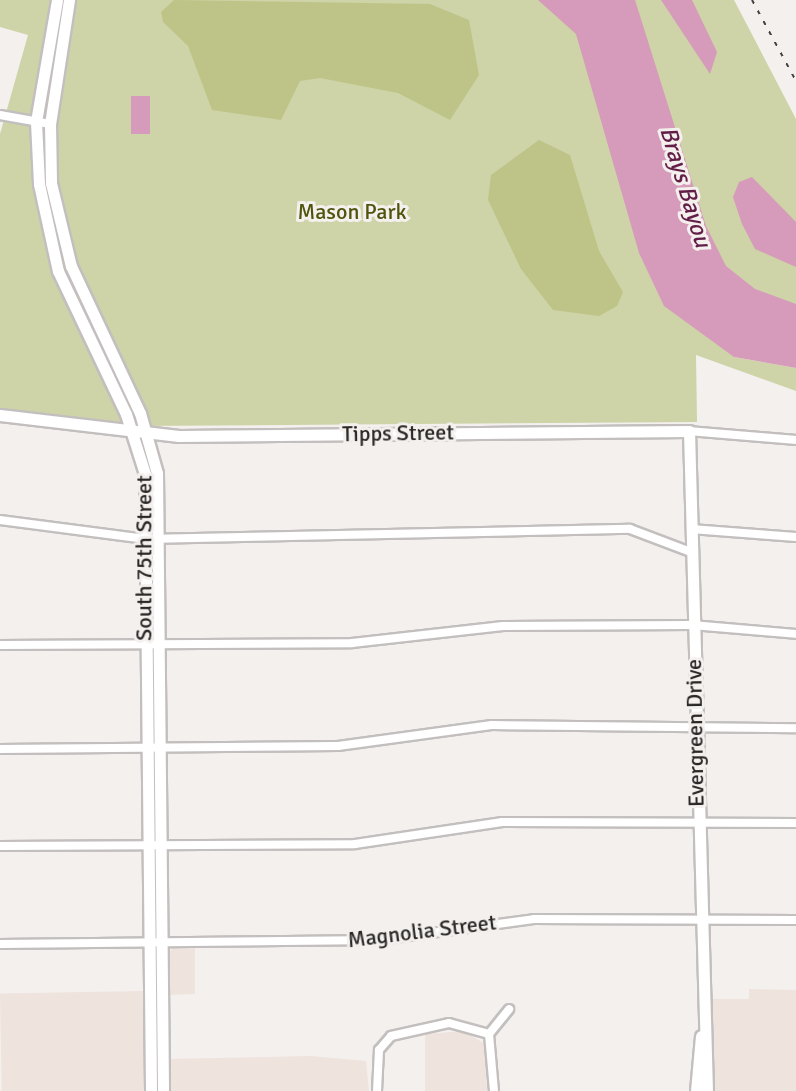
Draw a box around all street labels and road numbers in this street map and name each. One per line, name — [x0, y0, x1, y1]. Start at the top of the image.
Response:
street label: Tipps Street — [342, 419, 454, 447]
street label: South 75th Street — [131, 475, 157, 641]
street label: Evergreen Drive — [681, 659, 709, 807]
street label: Magnolia Street — [346, 909, 498, 953]

